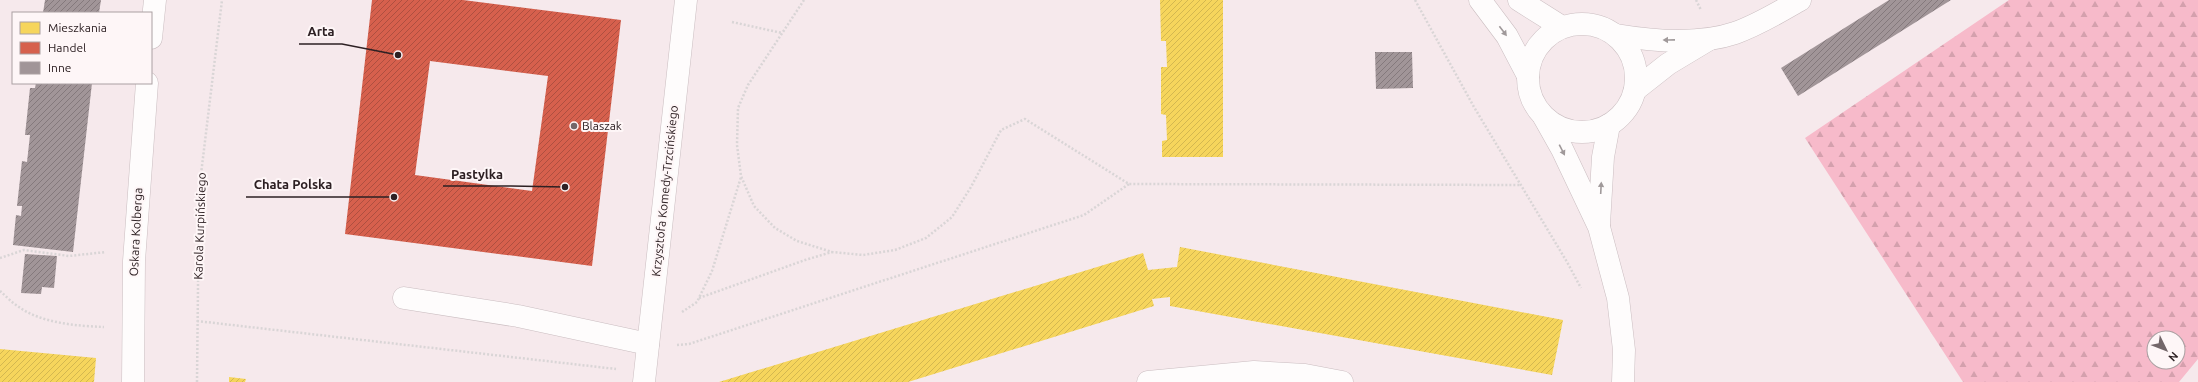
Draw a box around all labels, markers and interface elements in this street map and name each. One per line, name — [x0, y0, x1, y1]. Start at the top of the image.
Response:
legend — [12, 12, 152, 84]
callout: Arta — [299, 19, 342, 44]
text: Mieszkania — [48, 21, 107, 34]
text: Arta — [308, 24, 334, 38]
one-way arrow — [1499, 26, 1507, 36]
one-way arrow — [1662, 37, 1675, 43]
text: Handel — [48, 41, 86, 54]
text: Inne — [48, 61, 71, 74]
street label: Krzysztofa Komedy-Trzcińskiego — [649, 105, 680, 277]
place label: Blaszak — [582, 119, 622, 132]
marker: Blaszak — [569, 121, 579, 131]
one-way arrow — [1559, 145, 1565, 156]
callout: Pastylka — [443, 161, 511, 186]
text: Pastylka — [451, 167, 503, 181]
street label: Karola Kurpińskiego — [191, 172, 208, 280]
callout: Chata Polska — [246, 172, 340, 197]
text: Chata Polska — [254, 177, 332, 191]
one-way arrow — [1598, 182, 1605, 194]
street label: Oskara Kolberga — [127, 187, 144, 277]
north arrow — [2146, 330, 2186, 370]
text: N — [2166, 350, 2181, 364]

